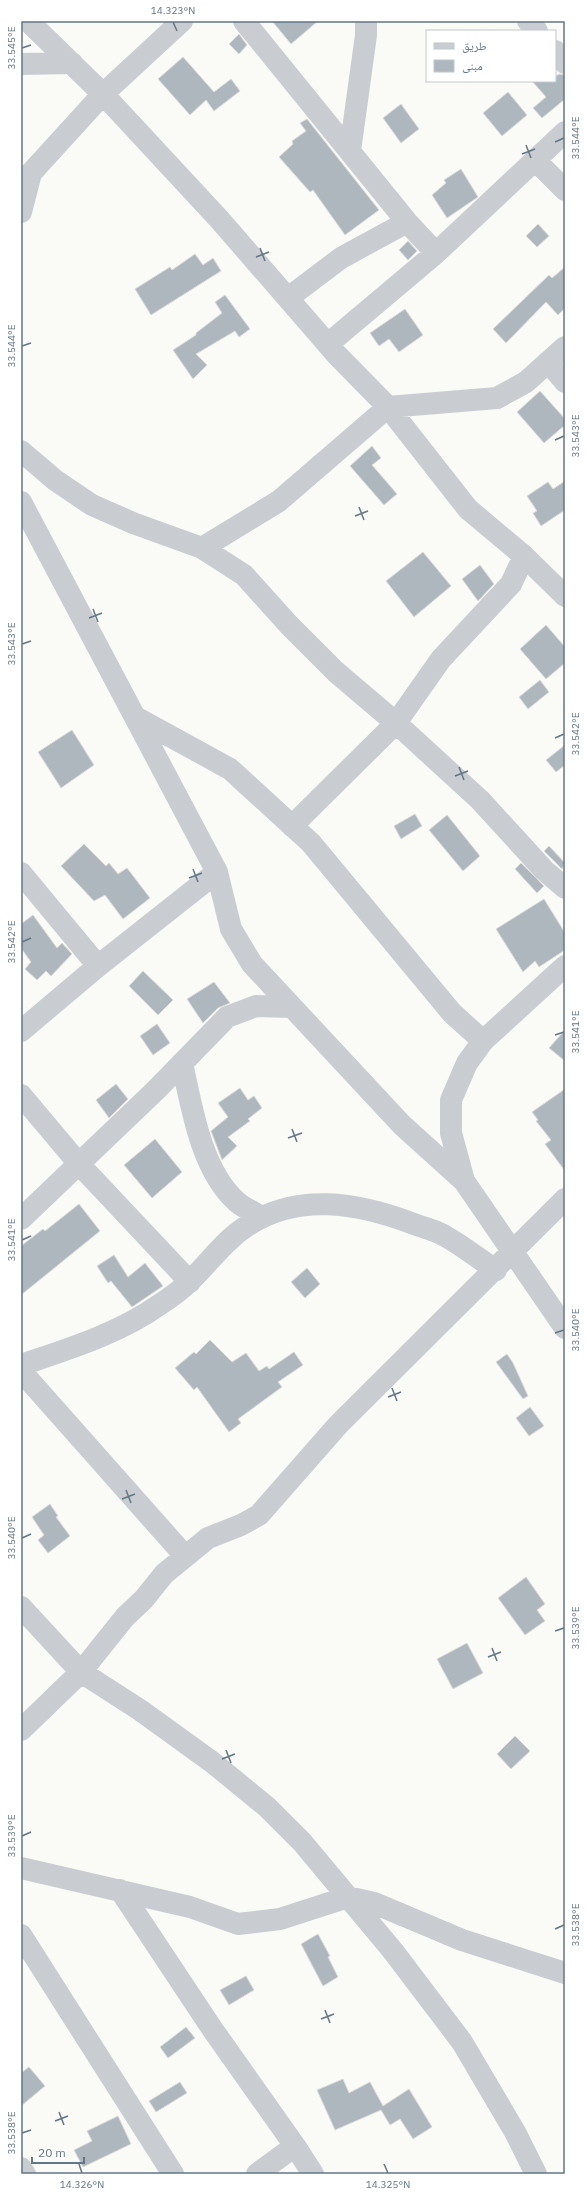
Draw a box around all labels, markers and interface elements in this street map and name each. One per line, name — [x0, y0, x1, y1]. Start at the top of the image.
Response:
text: 14.323°N — [151, 4, 195, 17]
text: 33.545°E — [5, 26, 18, 70]
legend — [426, 30, 556, 82]
text: طريق — [462, 38, 487, 53]
text: مبنى — [462, 58, 483, 73]
text: 33.544°E — [569, 116, 582, 160]
text: 33.544°E — [5, 324, 18, 368]
text: 33.543°E — [569, 414, 582, 458]
text: 33.543°E — [5, 622, 18, 666]
text: 33.542°E — [569, 712, 582, 756]
text: 33.542°E — [5, 920, 18, 964]
text: 33.541°E — [569, 1010, 582, 1054]
text: 33.541°E — [5, 1218, 18, 1262]
text: 33.540°E — [569, 1308, 582, 1352]
text: 33.540°E — [5, 1516, 18, 1560]
text: 33.539°E — [569, 1606, 582, 1650]
text: 33.539°E — [5, 1814, 18, 1858]
text: 33.538°E — [569, 1903, 582, 1947]
text: 33.538°E — [5, 2111, 18, 2155]
scale bar — [32, 2139, 84, 2165]
text: 20 m — [38, 2145, 66, 2160]
text: 14.326°N — [60, 2178, 104, 2191]
text: 14.325°N — [366, 2178, 410, 2191]

